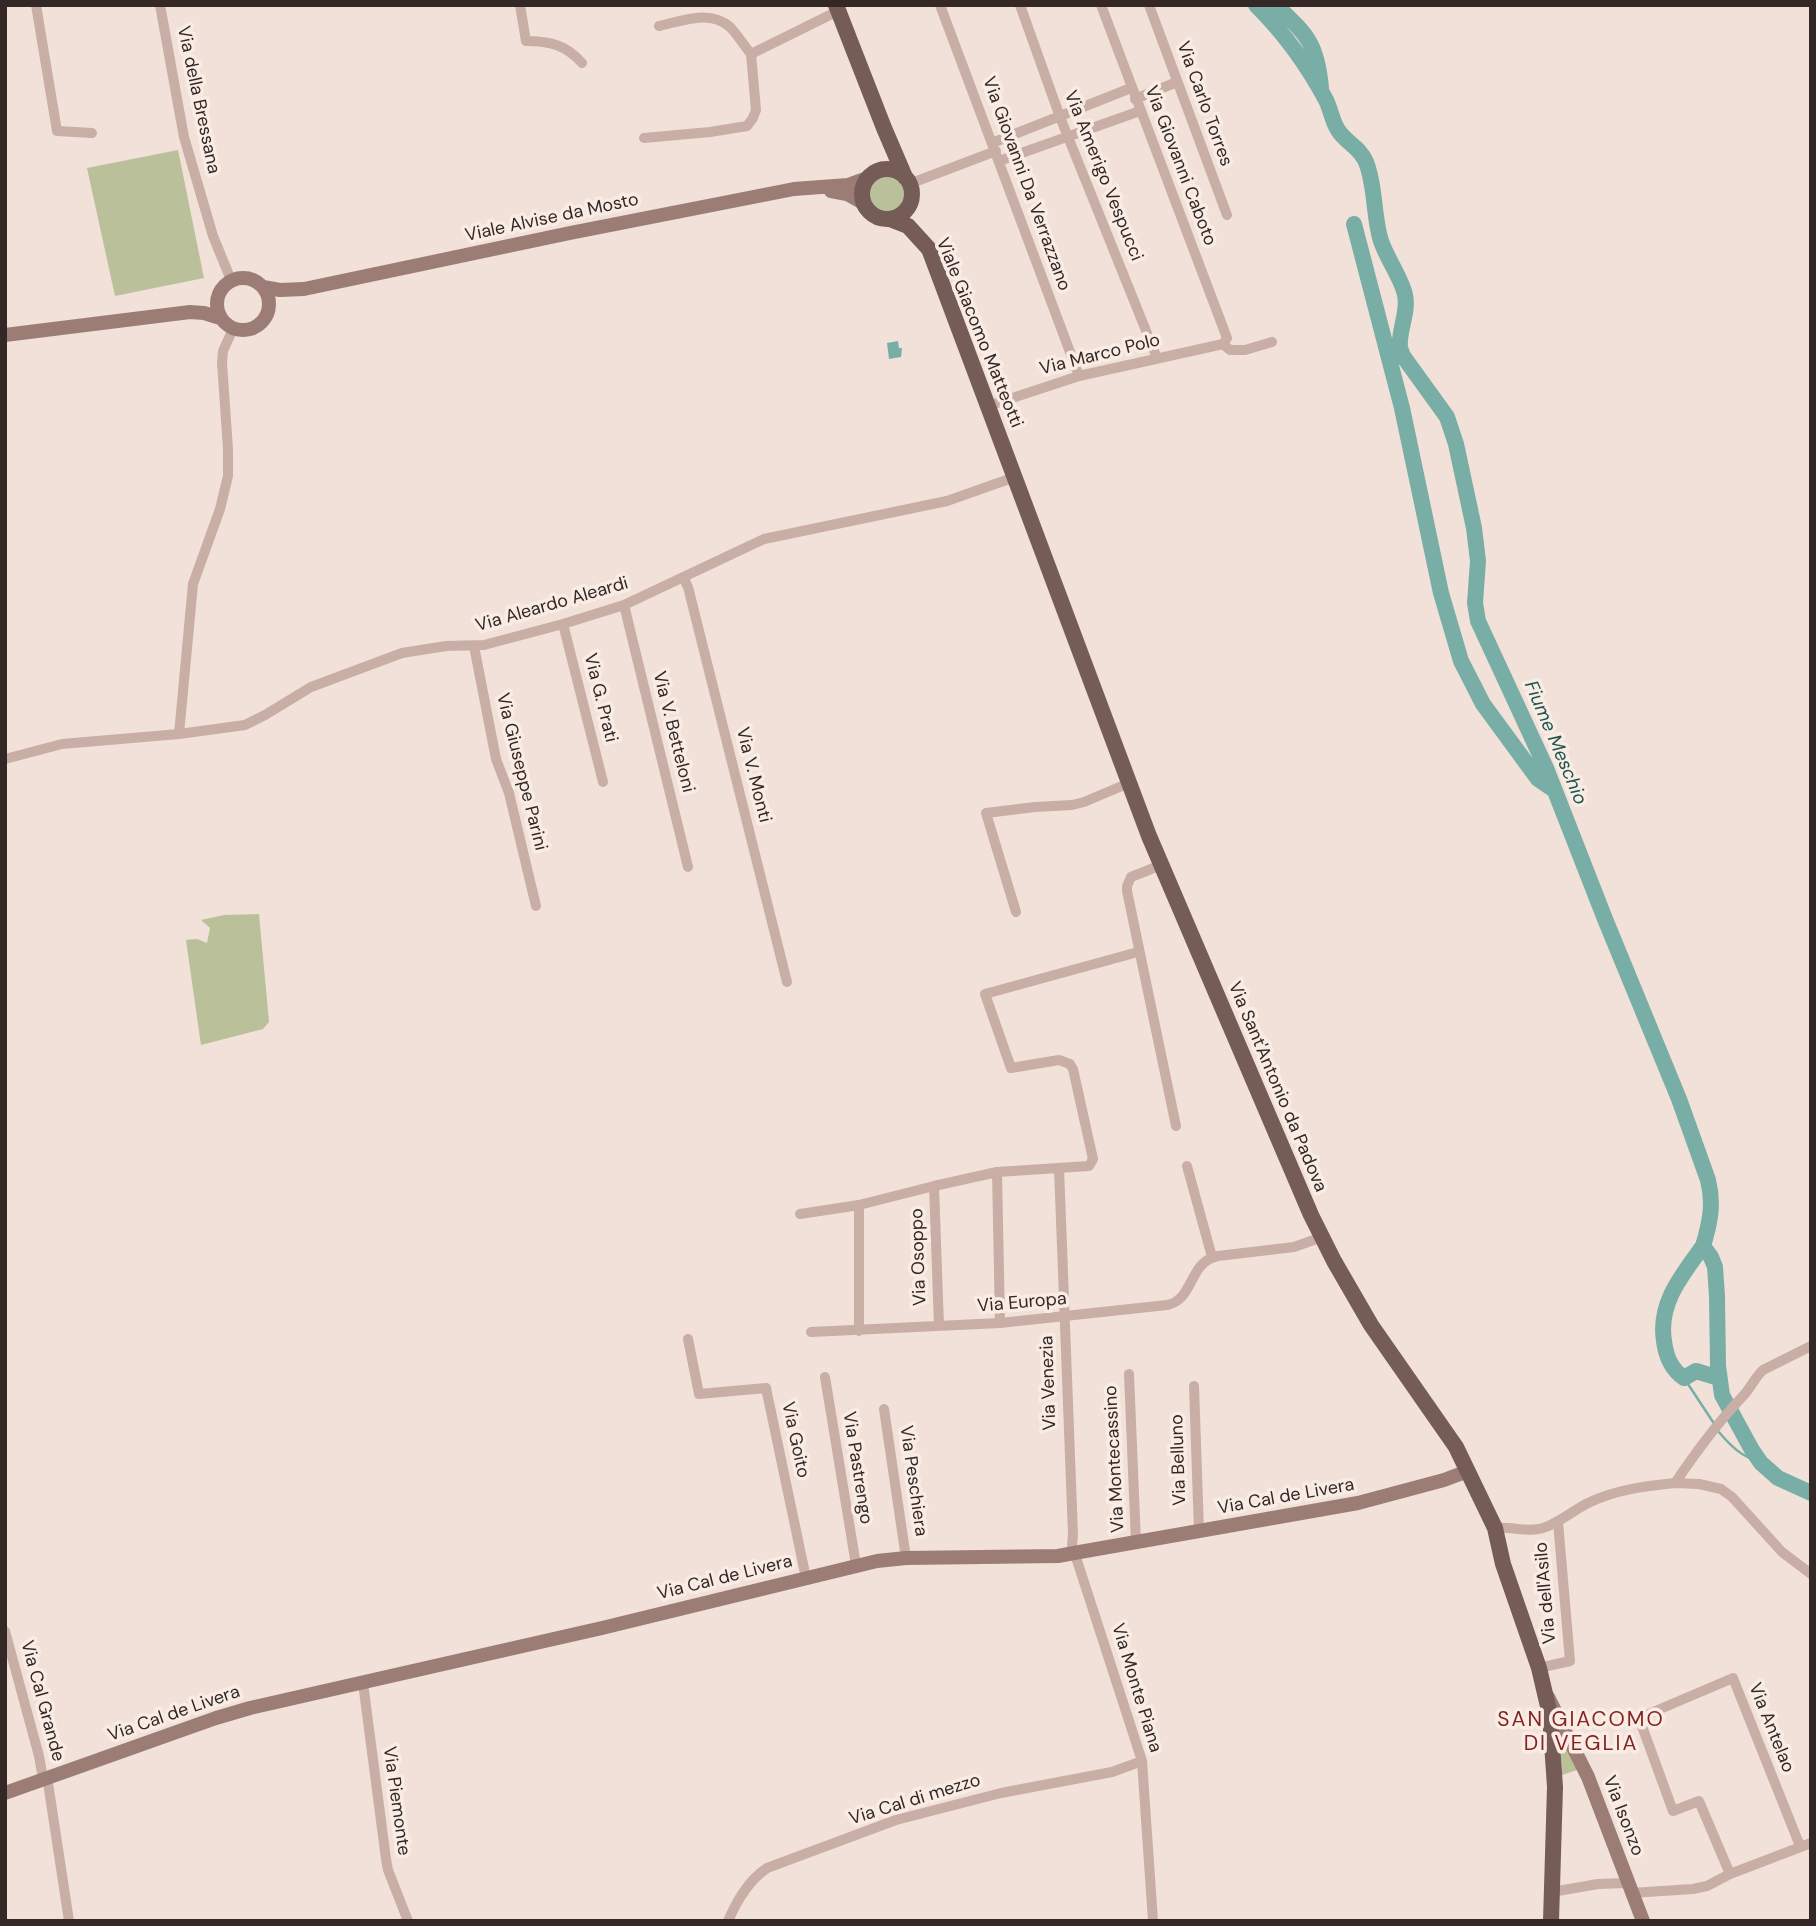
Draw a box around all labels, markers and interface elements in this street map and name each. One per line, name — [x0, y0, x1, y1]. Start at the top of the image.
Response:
street label: Via della Bressana — [172, 24, 224, 176]
street label: Via Carlo Torres — [1171, 39, 1237, 169]
street label: Via Giovanni Da Verrazzano — [977, 74, 1075, 294]
street label: Via Giovanni Caboto — [1140, 83, 1220, 249]
street label: Via Amerigo Vespucci — [1059, 88, 1147, 264]
street label: Viale Alvise da Mosto — [463, 189, 641, 247]
street label: Viale Giacomo Matteotti — [931, 235, 1027, 431]
street label: Via Marco Polo — [1038, 330, 1162, 380]
street label: Via Aleardo Aleardi — [473, 573, 631, 637]
street label: Via G. Prati — [579, 651, 621, 745]
street label: Via V. Betteloni — [648, 669, 698, 795]
water label: Fiume Meschio — [1519, 678, 1591, 808]
street label: Via Giuseppe Parini — [491, 691, 551, 853]
street label: Via V. Monti — [731, 725, 775, 825]
street label: Via Sant'Antonio da Padova — [1223, 979, 1331, 1195]
street label: Via Osoppo — [907, 1208, 931, 1306]
street label: Via Europa — [976, 1288, 1068, 1318]
street label: Via Venezia — [1037, 1335, 1061, 1431]
street label: Via Montecassino — [1100, 1385, 1130, 1533]
street label: Via Goito — [776, 1400, 814, 1480]
street label: Via Pastrengo — [837, 1410, 877, 1526]
street label: Via Belluno — [1167, 1414, 1191, 1506]
street label: Via Peschiera — [895, 1424, 931, 1538]
street label: Via Cal de Livera — [1216, 1474, 1356, 1520]
street label: Via dell'Asilo — [1531, 1541, 1561, 1645]
street label: Via Cal de Livera — [655, 1551, 795, 1605]
street label: Via Monte Piana — [1106, 1621, 1166, 1755]
street label: Via Cal Grande — [15, 1638, 69, 1764]
street label: Via Antelao — [1743, 1680, 1799, 1776]
street label: Via Cal de Livera — [105, 1681, 243, 1747]
district label: SAN GIACOMO DI VEGLIA — [1499, 1707, 1663, 1757]
street label: Via Piemonte — [378, 1745, 414, 1857]
street label: Via Cal di mezzo — [847, 1770, 983, 1830]
street label: Via Isonzo — [1598, 1773, 1648, 1859]

